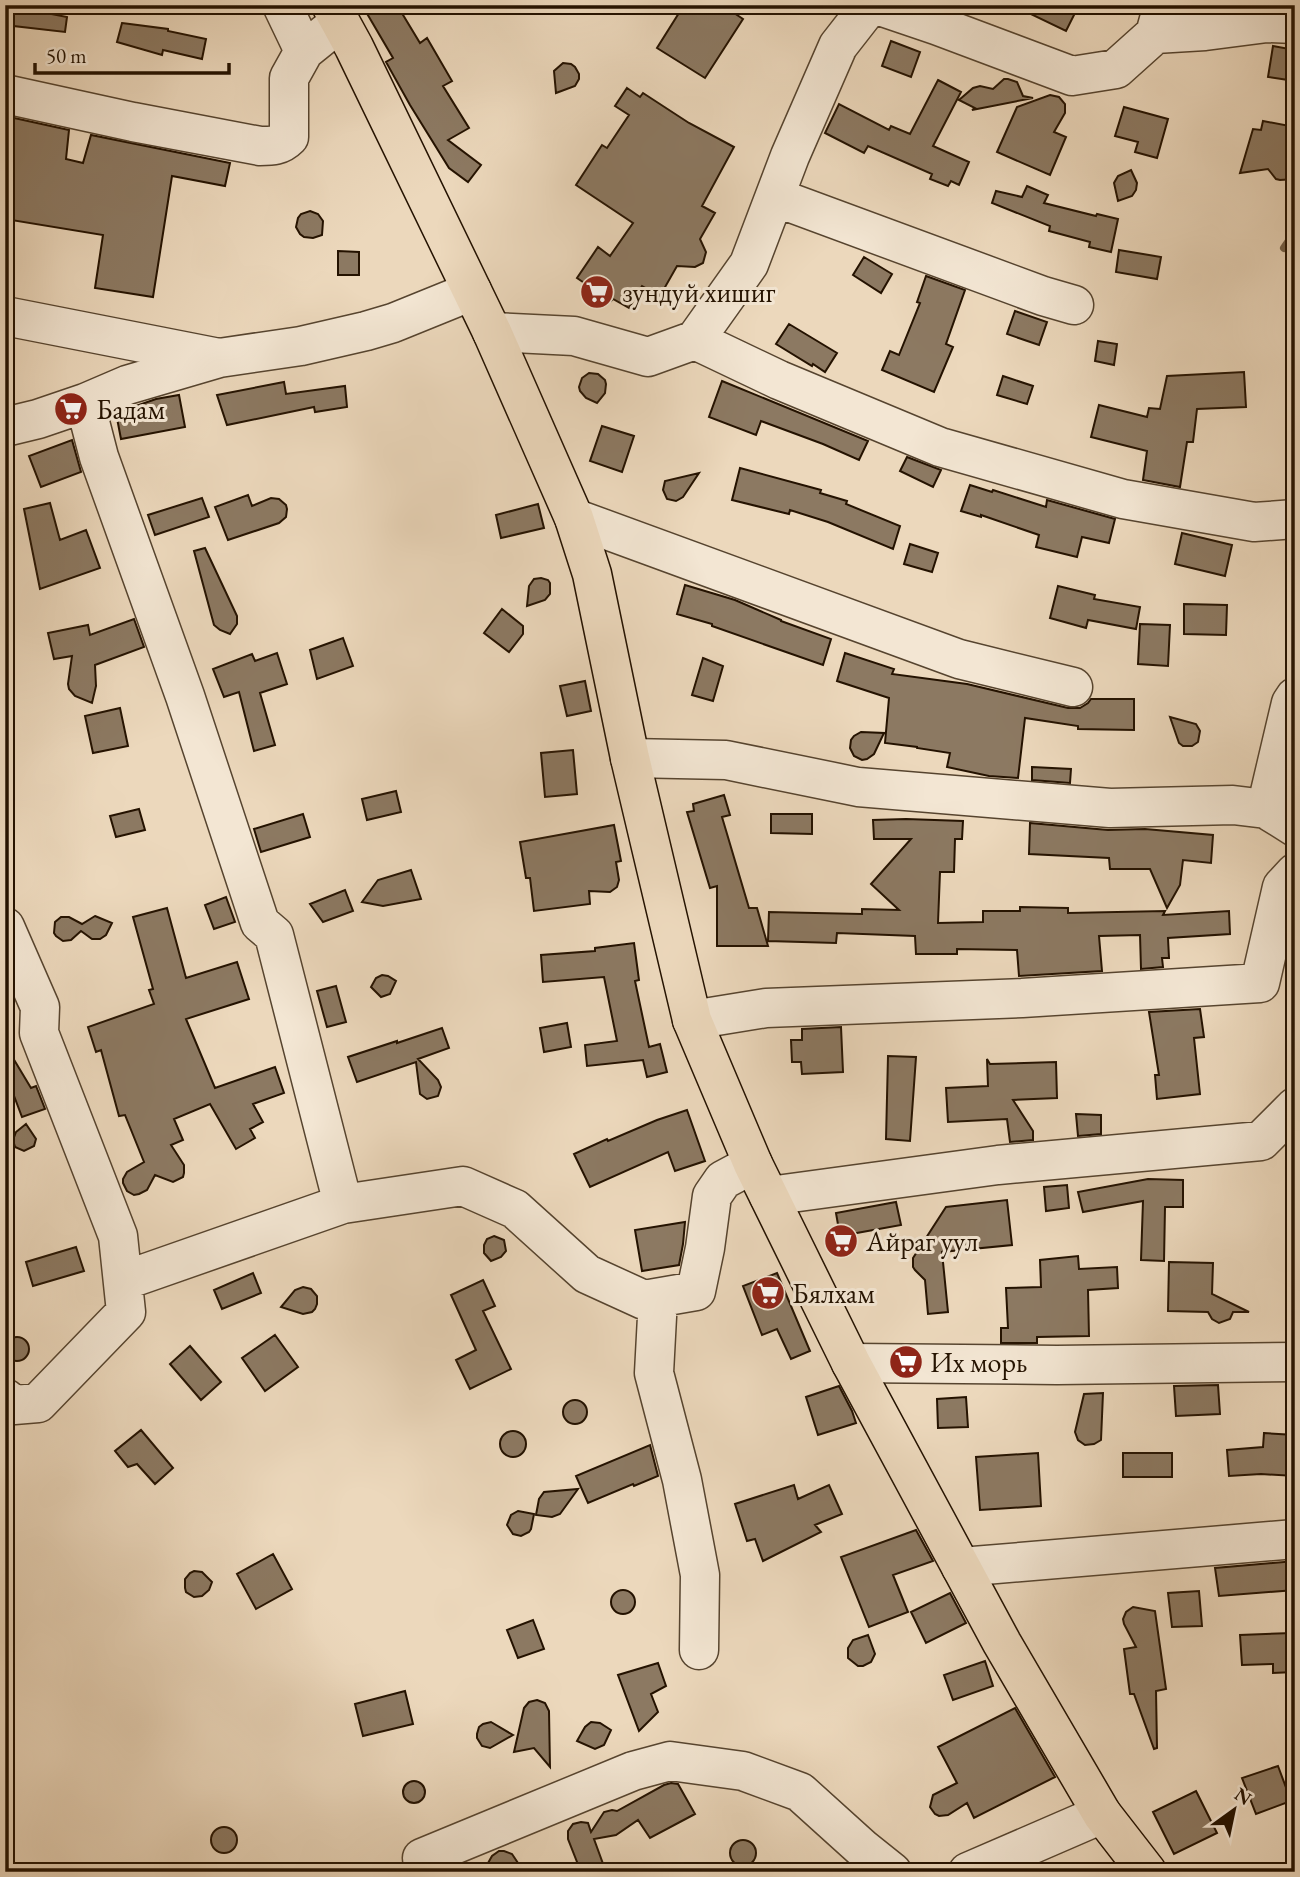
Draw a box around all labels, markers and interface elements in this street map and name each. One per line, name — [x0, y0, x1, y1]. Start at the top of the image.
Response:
scale bar — [35, 32, 229, 76]
text: 50 m — [46, 42, 87, 69]
supermarket icon: зундуй хишиг — [578, 273, 616, 311]
place label: зундуй хишиг — [622, 274, 776, 310]
supermarket icon: Бадам — [52, 390, 90, 428]
place label: Бадам — [96, 391, 166, 427]
supermarket icon: Айраг уул — [822, 1222, 860, 1260]
place label: Айраг уул — [865, 1223, 978, 1259]
supermarket icon: Бялхам — [749, 1274, 787, 1312]
place label: Бялхам — [792, 1275, 875, 1311]
supermarket icon: Их морь — [887, 1343, 925, 1381]
place label: Их морь — [930, 1344, 1027, 1380]
north arrow — [1198, 1776, 1268, 1846]
text: N — [1230, 1781, 1257, 1811]

